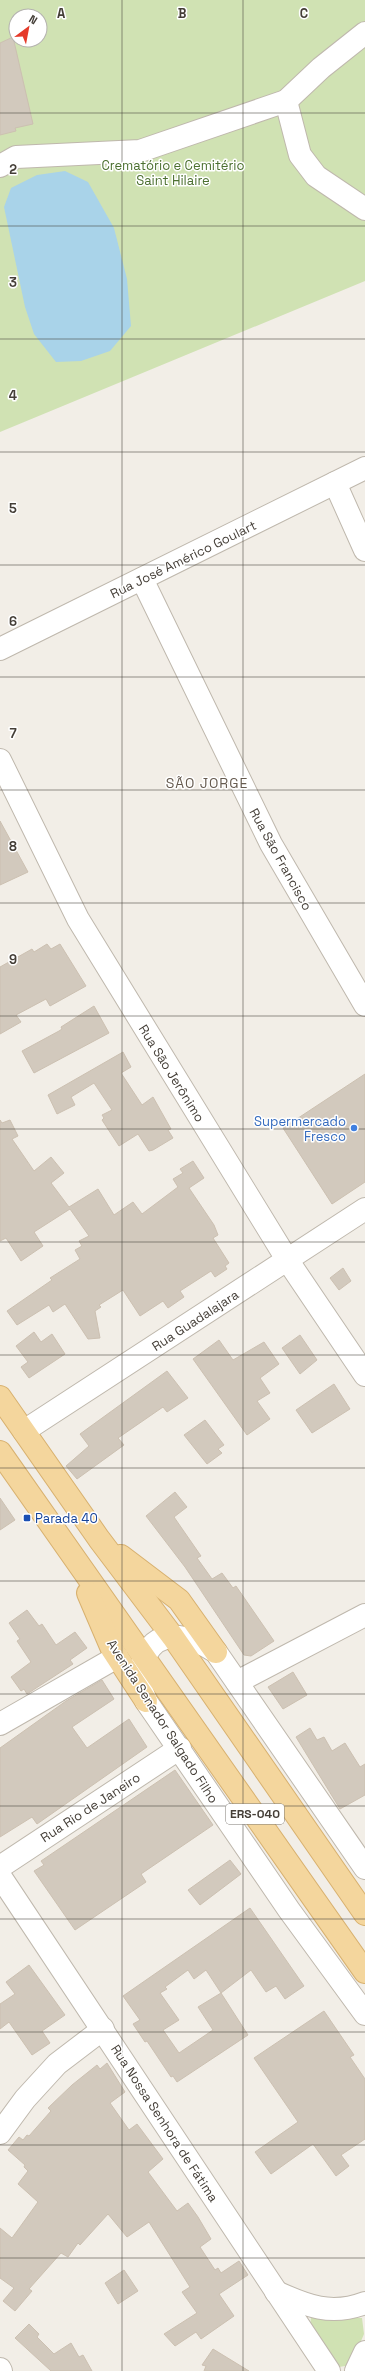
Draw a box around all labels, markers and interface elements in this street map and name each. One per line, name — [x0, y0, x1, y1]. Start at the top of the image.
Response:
text: A — [57, 5, 66, 22]
text: B — [178, 5, 187, 22]
text: C — [300, 5, 308, 22]
north arrow — [8, 8, 48, 48]
text: N — [26, 12, 40, 27]
park label: Crematório e Cemitério Saint Hilaire — [101, 157, 245, 189]
text: 2 — [9, 161, 17, 178]
text: 3 — [9, 274, 17, 291]
text: 4 — [9, 387, 17, 404]
text: 5 — [9, 500, 17, 517]
street label: Rua José Américo Goulart — [107, 517, 259, 602]
text: 6 — [9, 613, 17, 630]
text: 7 — [9, 725, 17, 742]
district label: SÃO JORGE — [166, 774, 248, 792]
street label: Rua São Francisco — [245, 805, 316, 913]
text: 8 — [9, 838, 17, 855]
text: 9 — [9, 951, 17, 968]
street label: Rua São Jerônimo — [135, 1021, 208, 1125]
place label: Supermercado Fresco — [254, 1113, 346, 1145]
marker: Supermercado Fresco — [349, 1123, 359, 1133]
street label: Rua Guadalajara — [149, 1286, 242, 1355]
place label: Parada 40 — [35, 1510, 98, 1527]
marker: Parada 40 — [22, 1513, 32, 1523]
street label: Avenida Senador Salgado Filho — [103, 1636, 222, 1806]
street label: Rua Rio de Janeiro — [37, 1769, 143, 1846]
road number: ERS-040 — [226, 1804, 284, 1824]
street label: Rua Nossa Senhora de Fátima — [107, 2041, 222, 2206]

